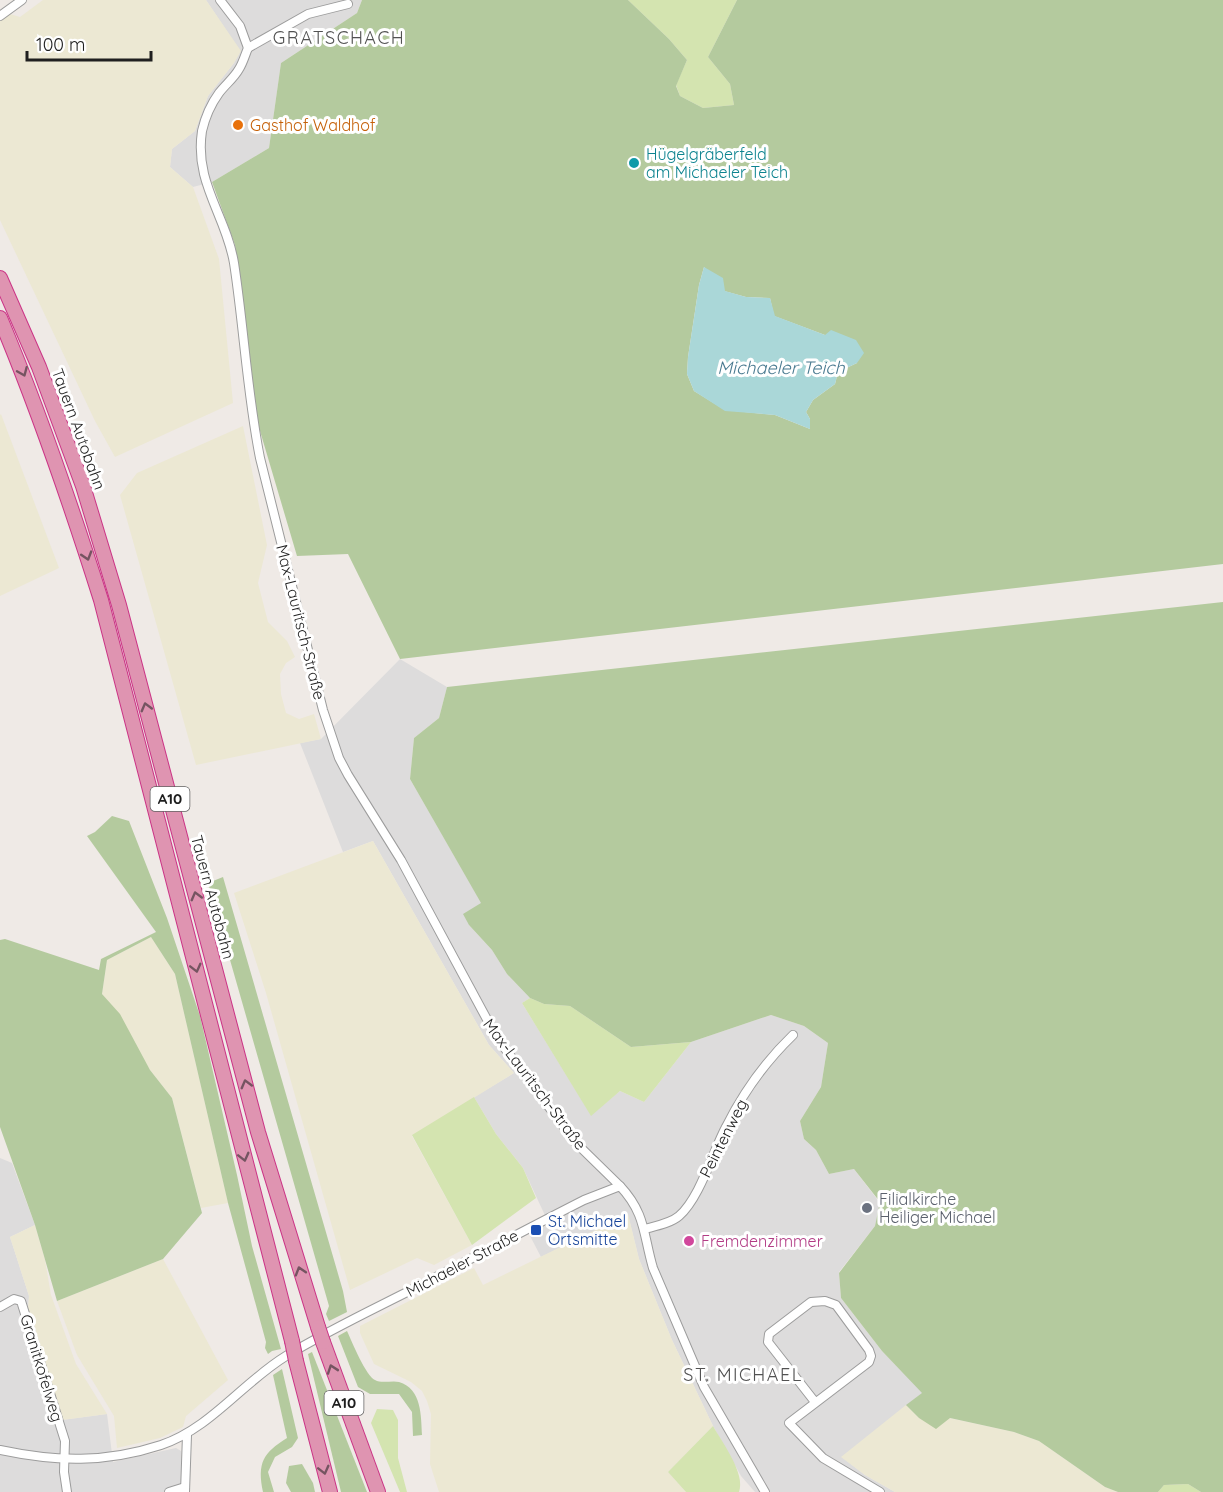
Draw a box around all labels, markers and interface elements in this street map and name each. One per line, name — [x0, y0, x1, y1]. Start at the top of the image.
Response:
scale bar — [27, 24, 152, 62]
district label: GRATSCHACH — [273, 26, 405, 49]
text: 100 m — [36, 33, 85, 56]
place label: Gasthof Waldhof — [250, 115, 376, 135]
marker: Gasthof Waldhof — [231, 118, 245, 132]
place label: Hügelgräberfeld am Michaeler Teich — [646, 144, 788, 182]
marker: Hügelgräberfeld am Michaeler Teich — [627, 156, 641, 170]
water label: Michaeler Teich — [717, 356, 846, 379]
one-way arrow — [16, 366, 28, 377]
street label: Tauern Autobahn — [48, 366, 110, 492]
street label: Max-Lauritsch-Straße — [272, 542, 330, 702]
one-way arrow — [80, 550, 92, 561]
one-way arrow — [141, 702, 153, 713]
road number: A10 — [150, 787, 190, 811]
street label: Tauern Autobahn — [187, 833, 239, 961]
one-way arrow — [190, 891, 203, 901]
one-way arrow — [189, 963, 202, 973]
street label: Max-Lauritsch-Straße — [479, 1014, 591, 1154]
one-way arrow — [240, 1079, 253, 1089]
street label: Peintenweg — [695, 1095, 751, 1181]
one-way arrow — [237, 1152, 250, 1162]
place label: Filialkirche Heiliger Michael — [879, 1189, 996, 1227]
marker: Filialkirche Heiliger Michael — [860, 1201, 874, 1215]
place label: St. Michael Ortsmitte — [548, 1211, 626, 1249]
marker: St. Michael Ortsmitte — [529, 1223, 543, 1237]
street label: Michaeler Straße — [402, 1225, 522, 1301]
place label: Fremdenzimmer — [701, 1231, 823, 1251]
marker: Fremdenzimmer — [682, 1234, 696, 1248]
one-way arrow — [295, 1266, 307, 1277]
street label: Granitkofelweg — [16, 1312, 68, 1424]
district label: ST. MICHAEL — [683, 1363, 803, 1386]
one-way arrow — [327, 1364, 340, 1374]
road number: A10 — [324, 1391, 364, 1415]
one-way arrow — [316, 1465, 329, 1475]

